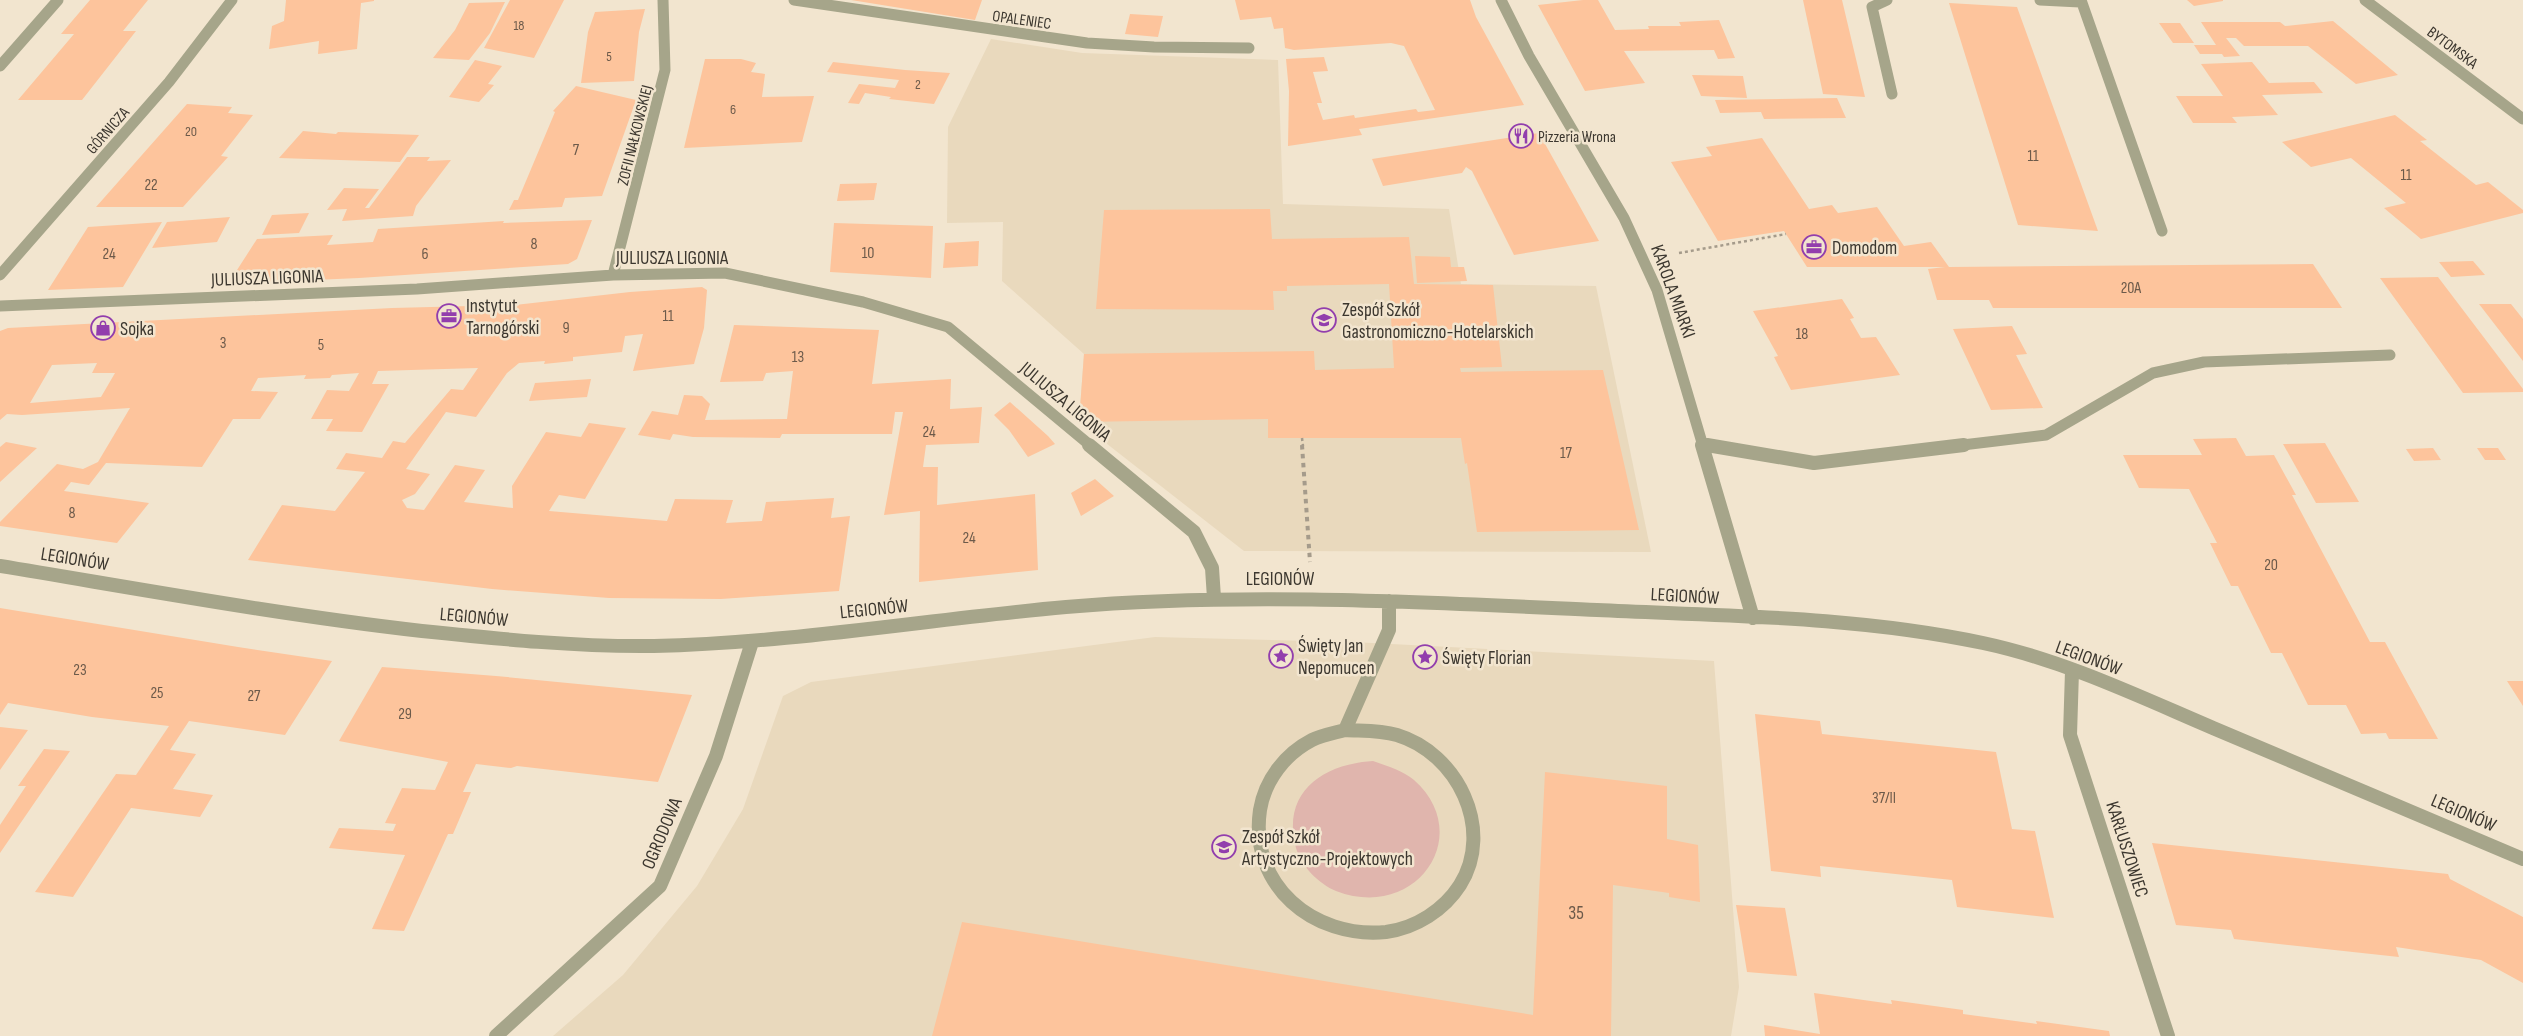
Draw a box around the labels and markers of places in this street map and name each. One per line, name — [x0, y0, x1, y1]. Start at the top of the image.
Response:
restaurant icon: Pizzeria Wrona — [1508, 123, 1534, 149]
place label: Pizzeria Wrona — [1538, 128, 1616, 147]
office icon: Domodom — [1801, 234, 1827, 260]
place label: Domodom — [1832, 237, 1897, 260]
place label: Instytut Tarnogórski — [466, 295, 539, 340]
place label: Zespół Szkół Gastronomiczno-Hotelarskich — [1342, 299, 1534, 344]
office icon: Instytut Tarnogórski — [436, 303, 462, 329]
school or university icon: Zespół Szkół Gastronomiczno-Hotelarskich — [1311, 307, 1337, 333]
shop icon: Sojka — [90, 315, 116, 341]
place label: Sojka — [120, 318, 154, 341]
place label: Święty Jan Nepomucen — [1298, 635, 1375, 680]
place icon: Święty Jan Nepomucen — [1268, 643, 1294, 669]
place icon: Święty Florian — [1412, 644, 1438, 670]
place label: Święty Florian — [1442, 647, 1531, 670]
place label: Zespół Szkół Artystyczno-Projektowych — [1241, 826, 1413, 871]
school or university icon: Zespół Szkół Artystyczno-Projektowych — [1211, 834, 1237, 860]

